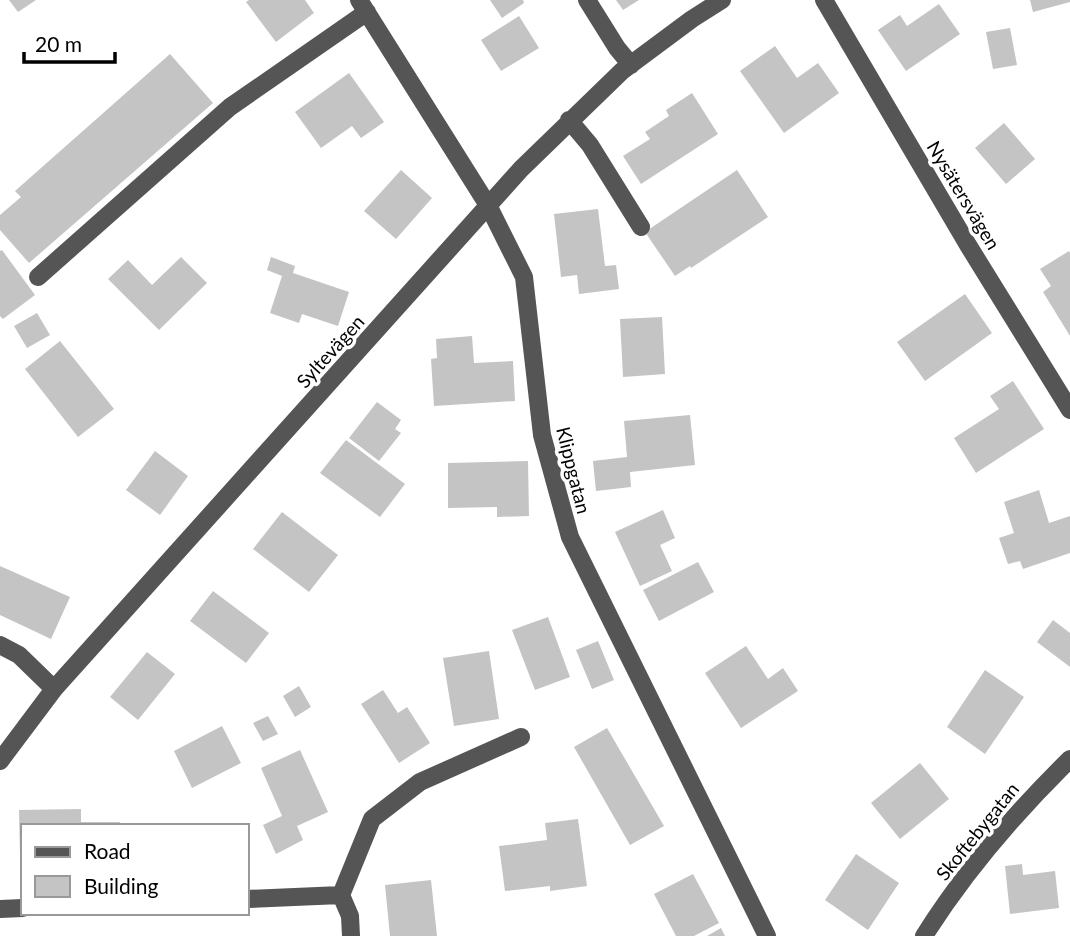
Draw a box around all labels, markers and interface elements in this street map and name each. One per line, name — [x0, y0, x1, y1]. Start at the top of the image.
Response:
scale bar — [24, 21, 116, 65]
text: 20 m — [35, 31, 82, 56]
street label: Nysätersvägen — [923, 137, 1005, 253]
street label: Syltevägen — [291, 310, 369, 392]
street label: Klippgatan — [552, 424, 596, 516]
street label: Skoftebygatan — [931, 778, 1023, 884]
legend — [21, 824, 248, 915]
text: Road — [84, 838, 131, 863]
text: Building — [84, 873, 159, 898]

